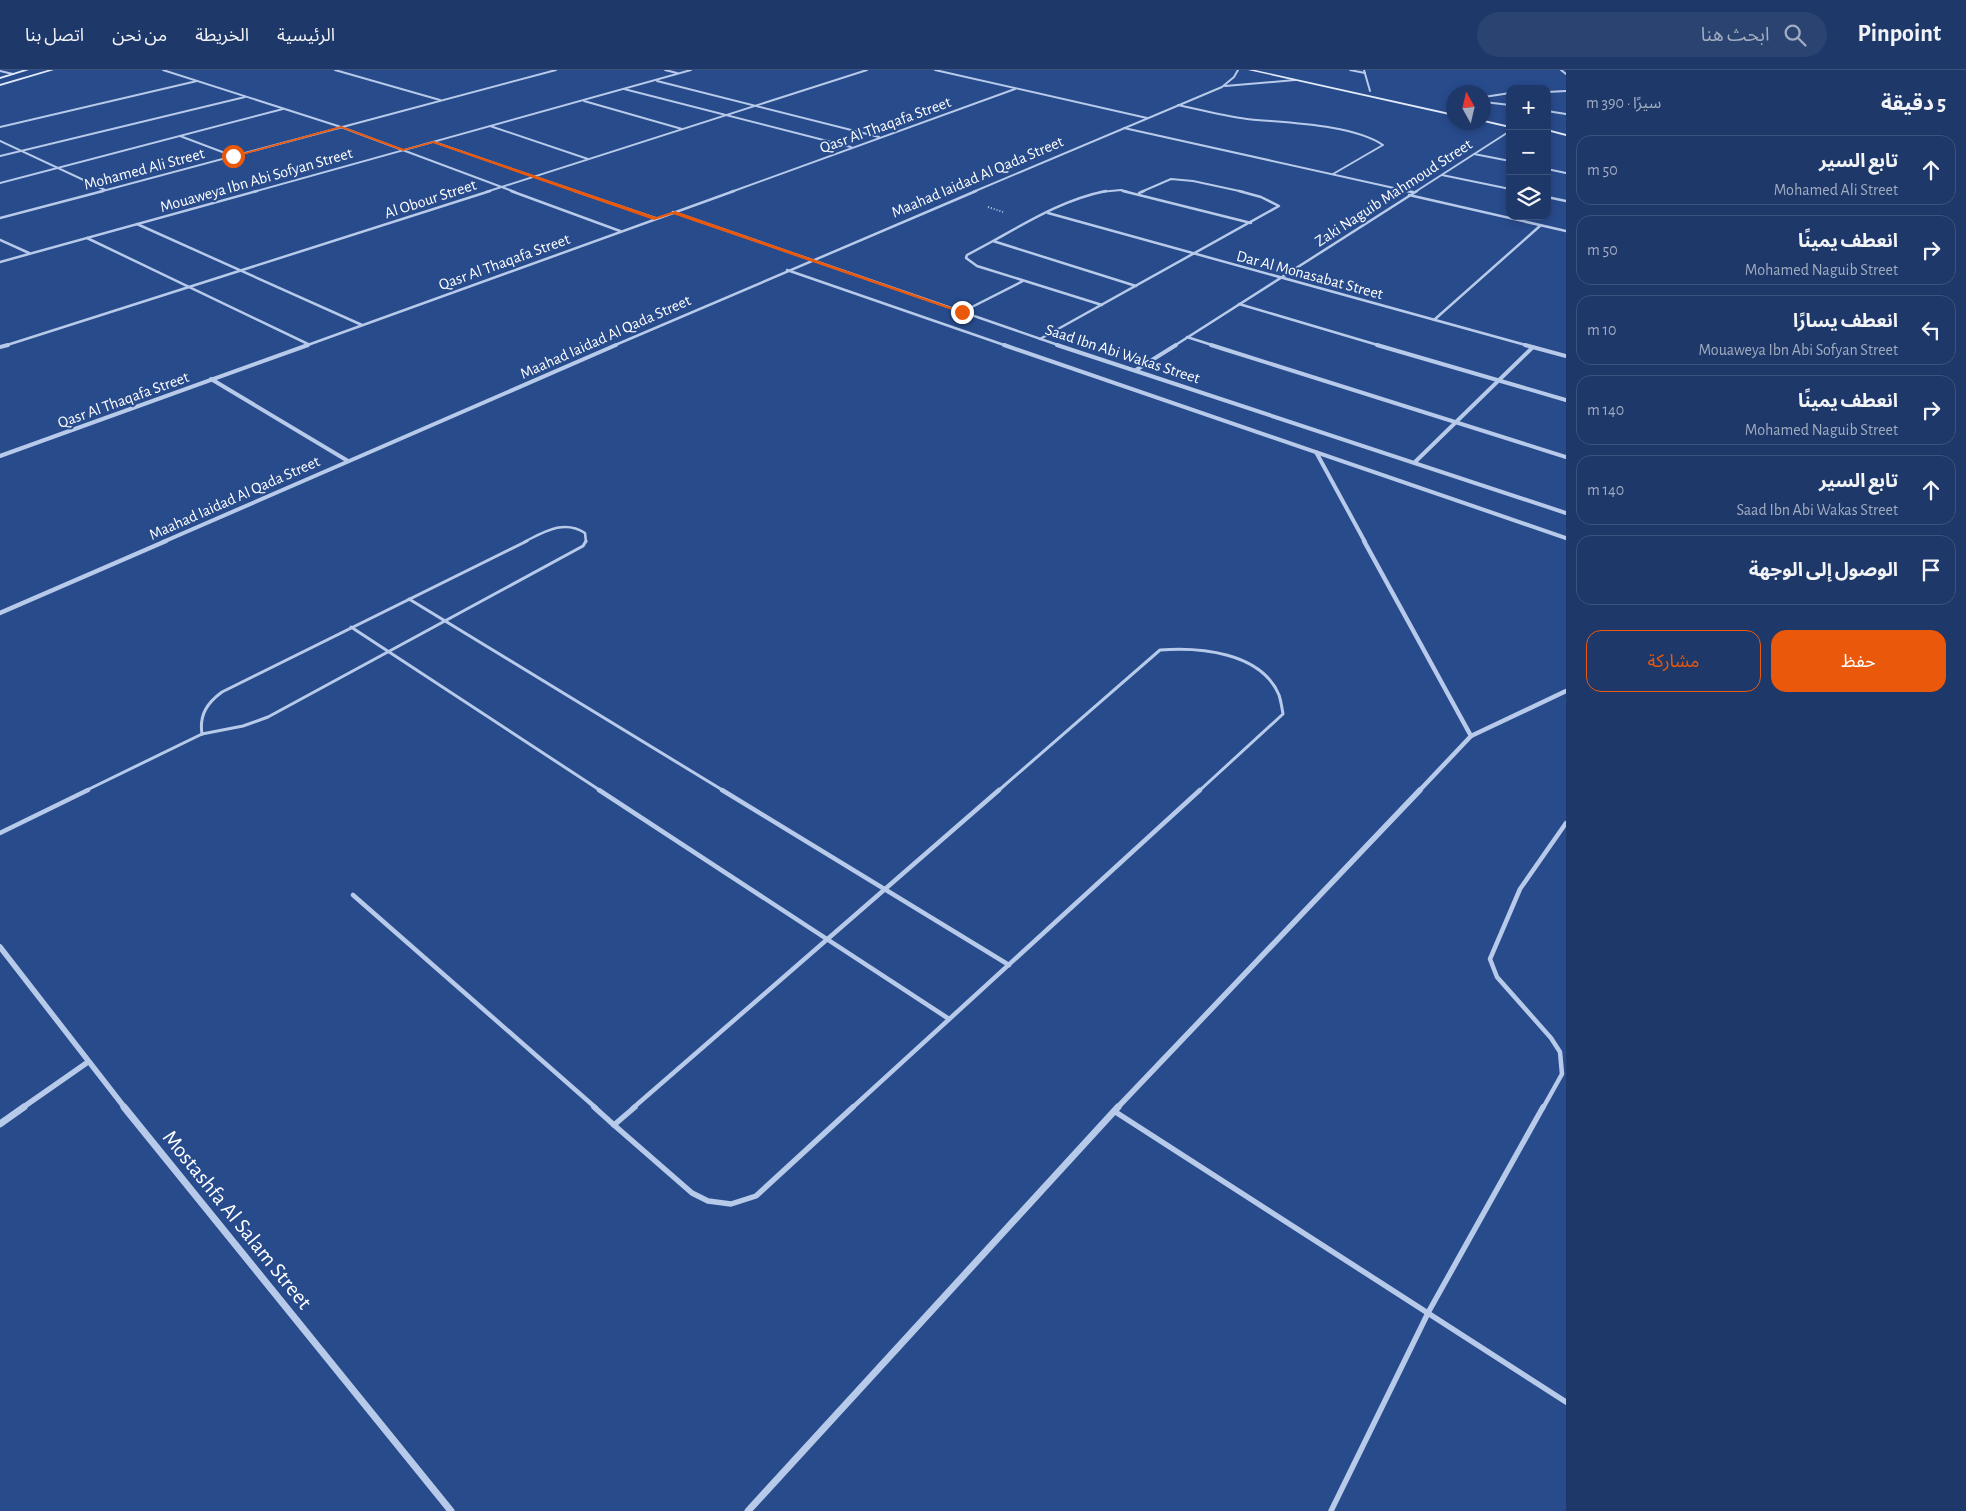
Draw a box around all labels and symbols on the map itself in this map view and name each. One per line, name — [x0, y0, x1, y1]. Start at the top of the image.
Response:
north arrow — [1446, 85, 1491, 130]
street label: Qasr Al Thaqafa Street — [818, 94, 953, 157]
street label: Maahad Iaidad Al Qada Street — [889, 133, 1066, 221]
street label: Zaki Naguib Mahmoud Street — [1312, 136, 1475, 250]
street label: Mohamed Ali Street — [82, 145, 206, 193]
street label: Mouaweya Ibn Abi Sofyan Street — [158, 145, 355, 216]
route start — [222, 145, 245, 168]
street label: Al Obour Street — [382, 177, 478, 221]
street label: Qasr Al Thaqafa Street — [437, 231, 572, 294]
street label: Dar Al Monasabat Street — [1235, 248, 1385, 302]
street label: Maahad Iaidad Al Qada Street — [518, 292, 694, 383]
route end — [951, 301, 974, 324]
street label: Saad Ibn Abi Wakas Street — [1043, 321, 1202, 387]
street label: Qasr Al Thaqafa Street — [56, 369, 191, 432]
street label: Maahad Iaidad Al Qada Street — [147, 453, 323, 544]
street label: Mostashfa Al Salam Street — [159, 1126, 316, 1313]

